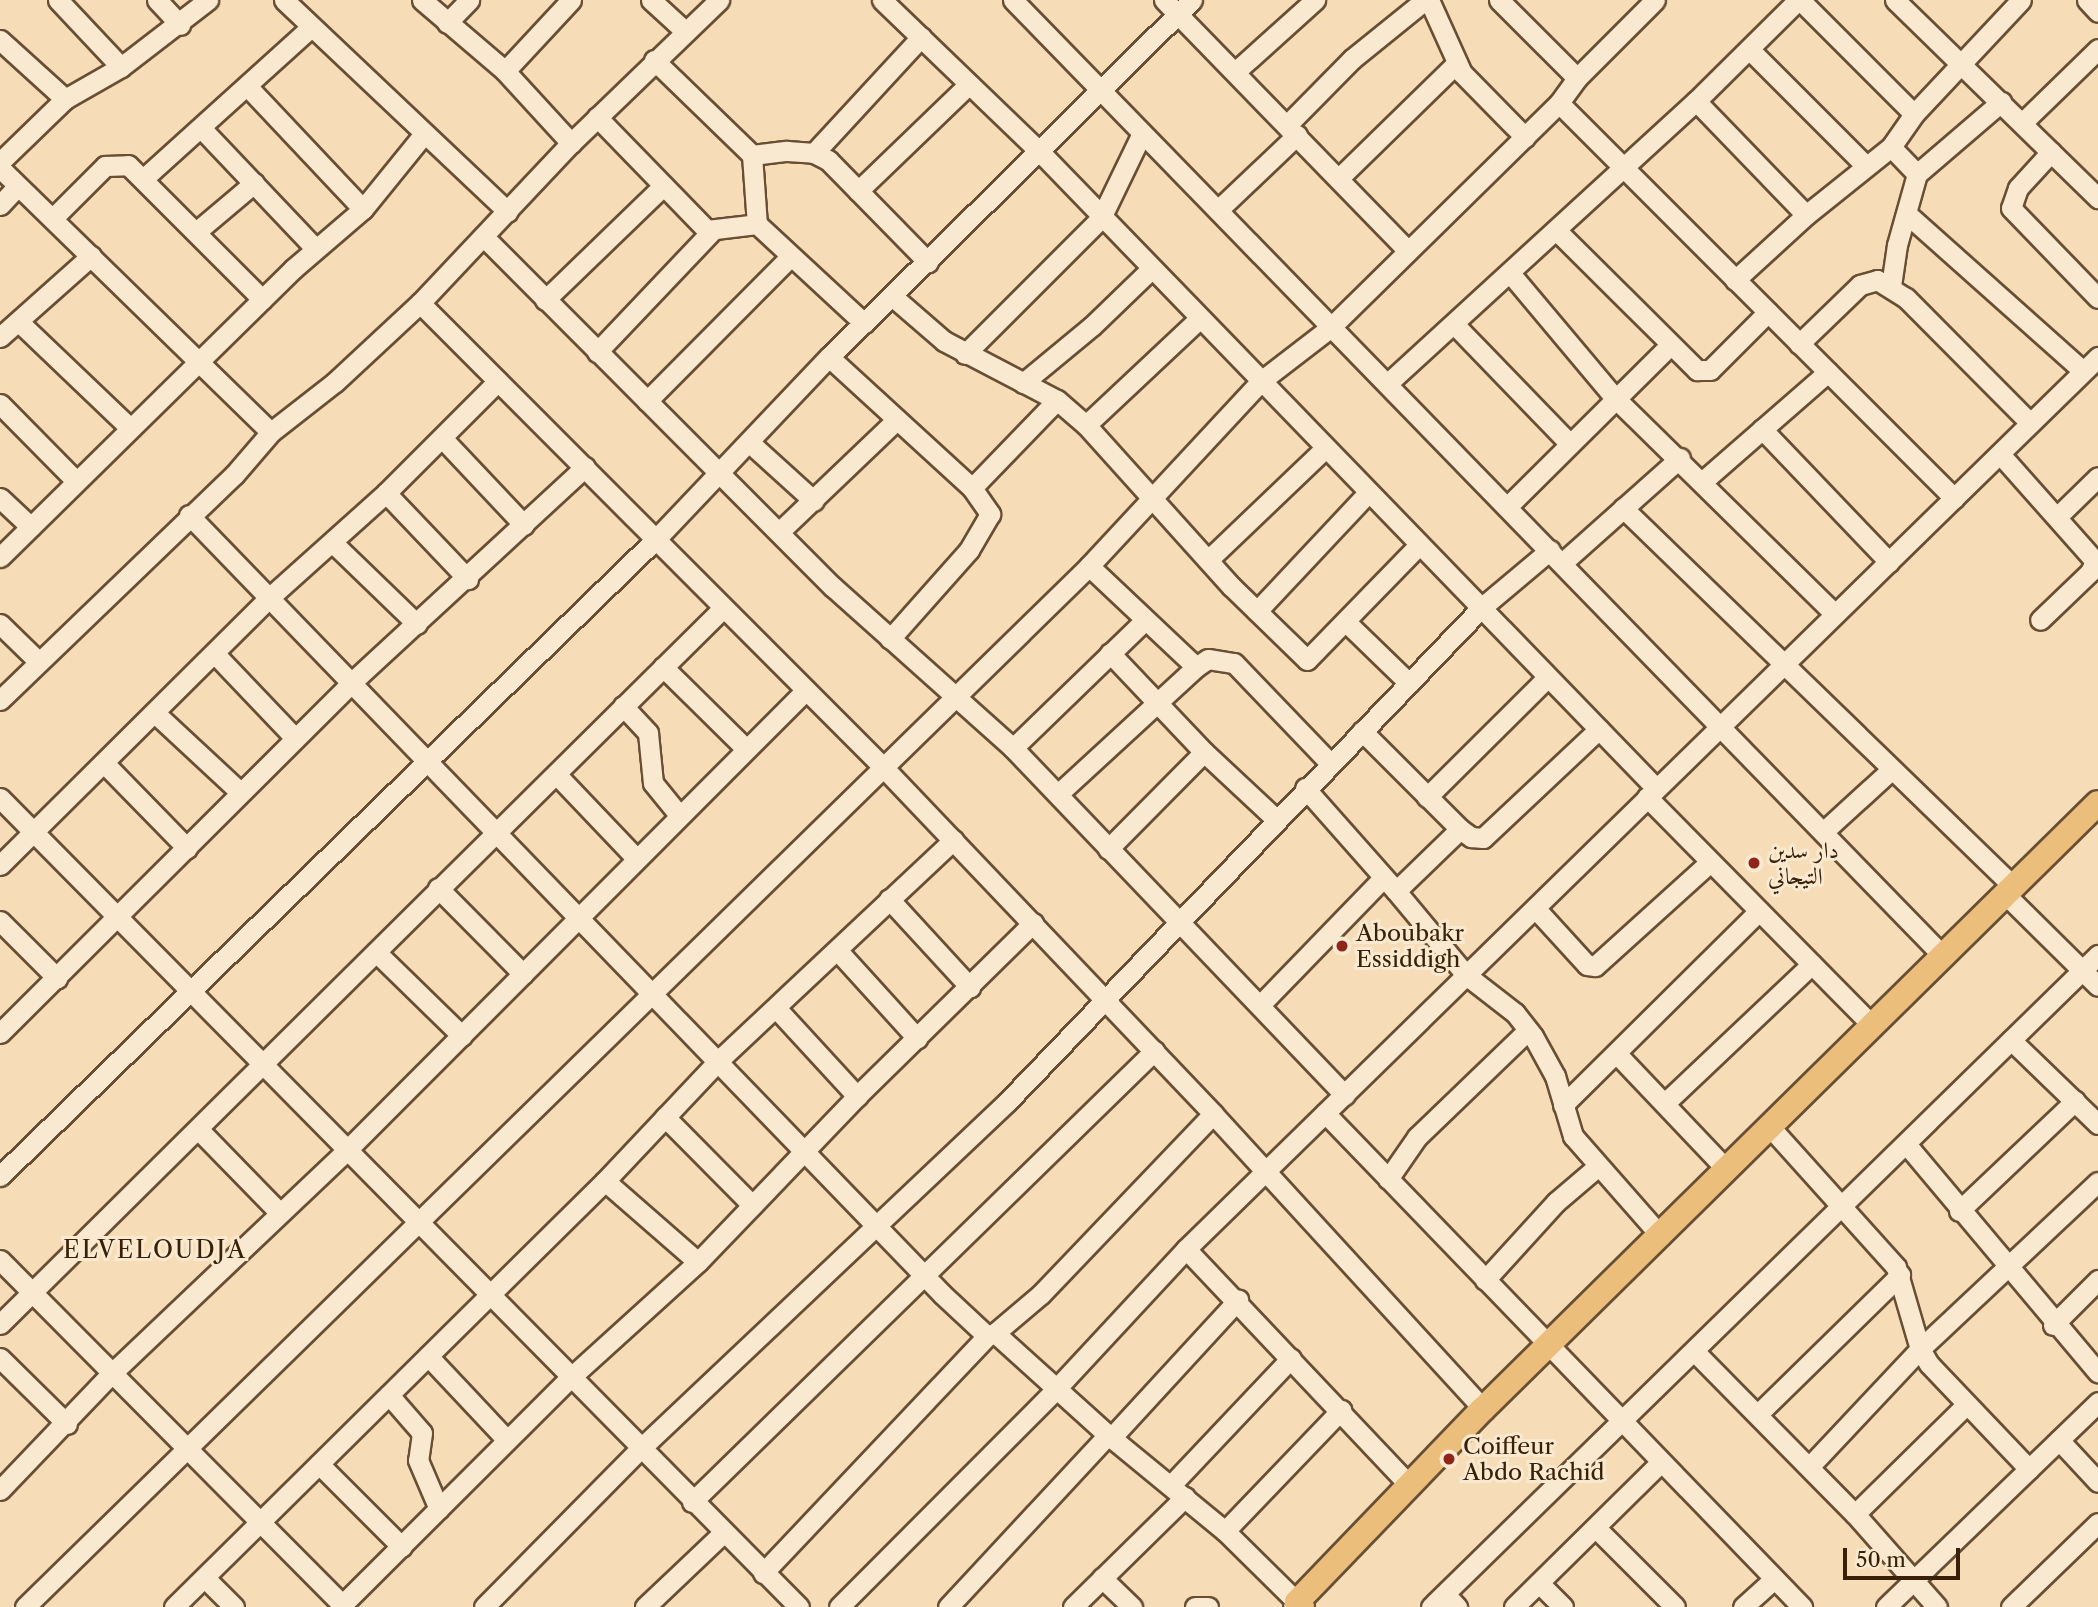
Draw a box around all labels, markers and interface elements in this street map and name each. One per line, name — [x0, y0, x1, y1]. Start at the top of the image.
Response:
place label: دار سدين التيجاني — [1768, 836, 1839, 890]
marker: دار سدين التيجاني — [1746, 855, 1762, 871]
place label: Aboubakr Essiddigh — [1356, 919, 1464, 973]
marker: Aboubakr Essiddigh — [1334, 938, 1350, 954]
district label: ELVELOUDJA — [64, 1236, 246, 1264]
place label: Coiffeur Abdo Rachid — [1463, 1432, 1605, 1486]
marker: Coiffeur Abdo Rachid — [1441, 1451, 1457, 1467]
scale bar — [1846, 1534, 1963, 1578]
text: 50 m — [1856, 1547, 1906, 1572]

